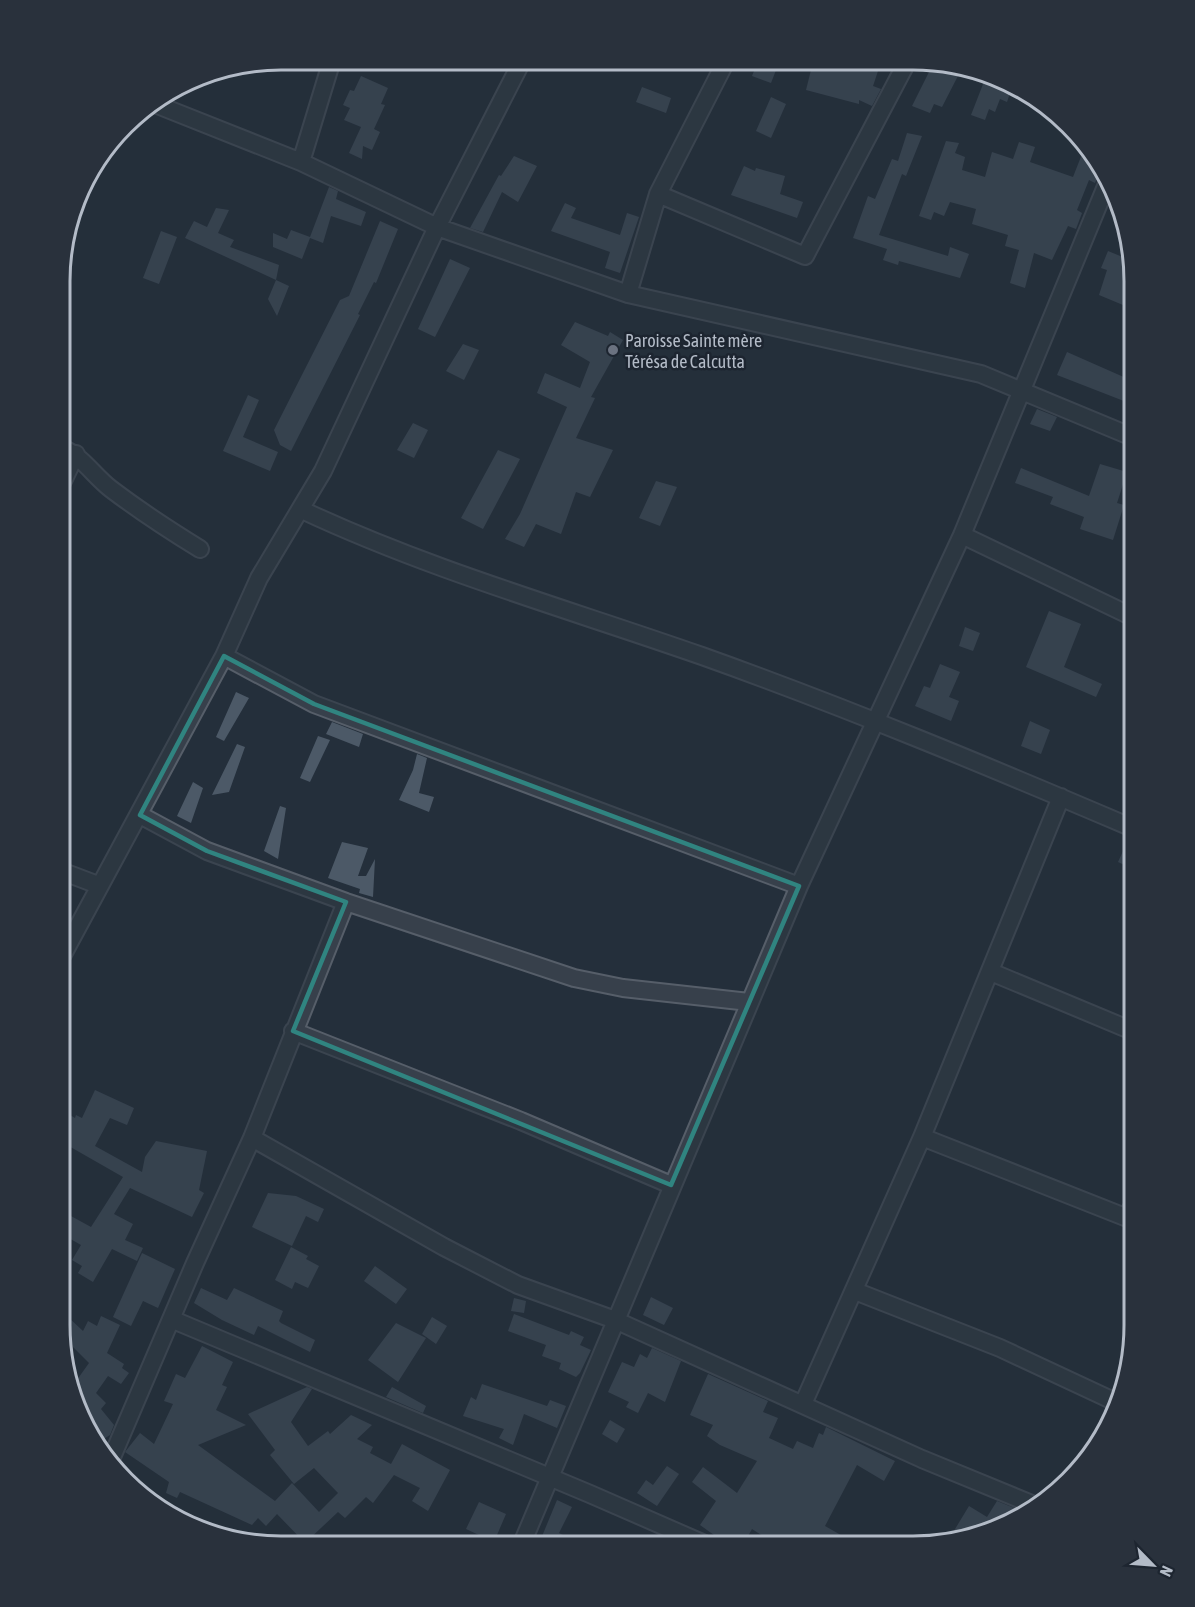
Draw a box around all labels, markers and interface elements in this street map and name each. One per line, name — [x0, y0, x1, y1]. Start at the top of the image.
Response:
place label: Paroisse Sainte mère Térésa de Calcutta — [625, 330, 762, 372]
marker: Paroisse Sainte mère Térésa de Calcutta — [606, 343, 620, 357]
north arrow — [1123, 1535, 1183, 1595]
text: N — [1156, 1563, 1177, 1579]

